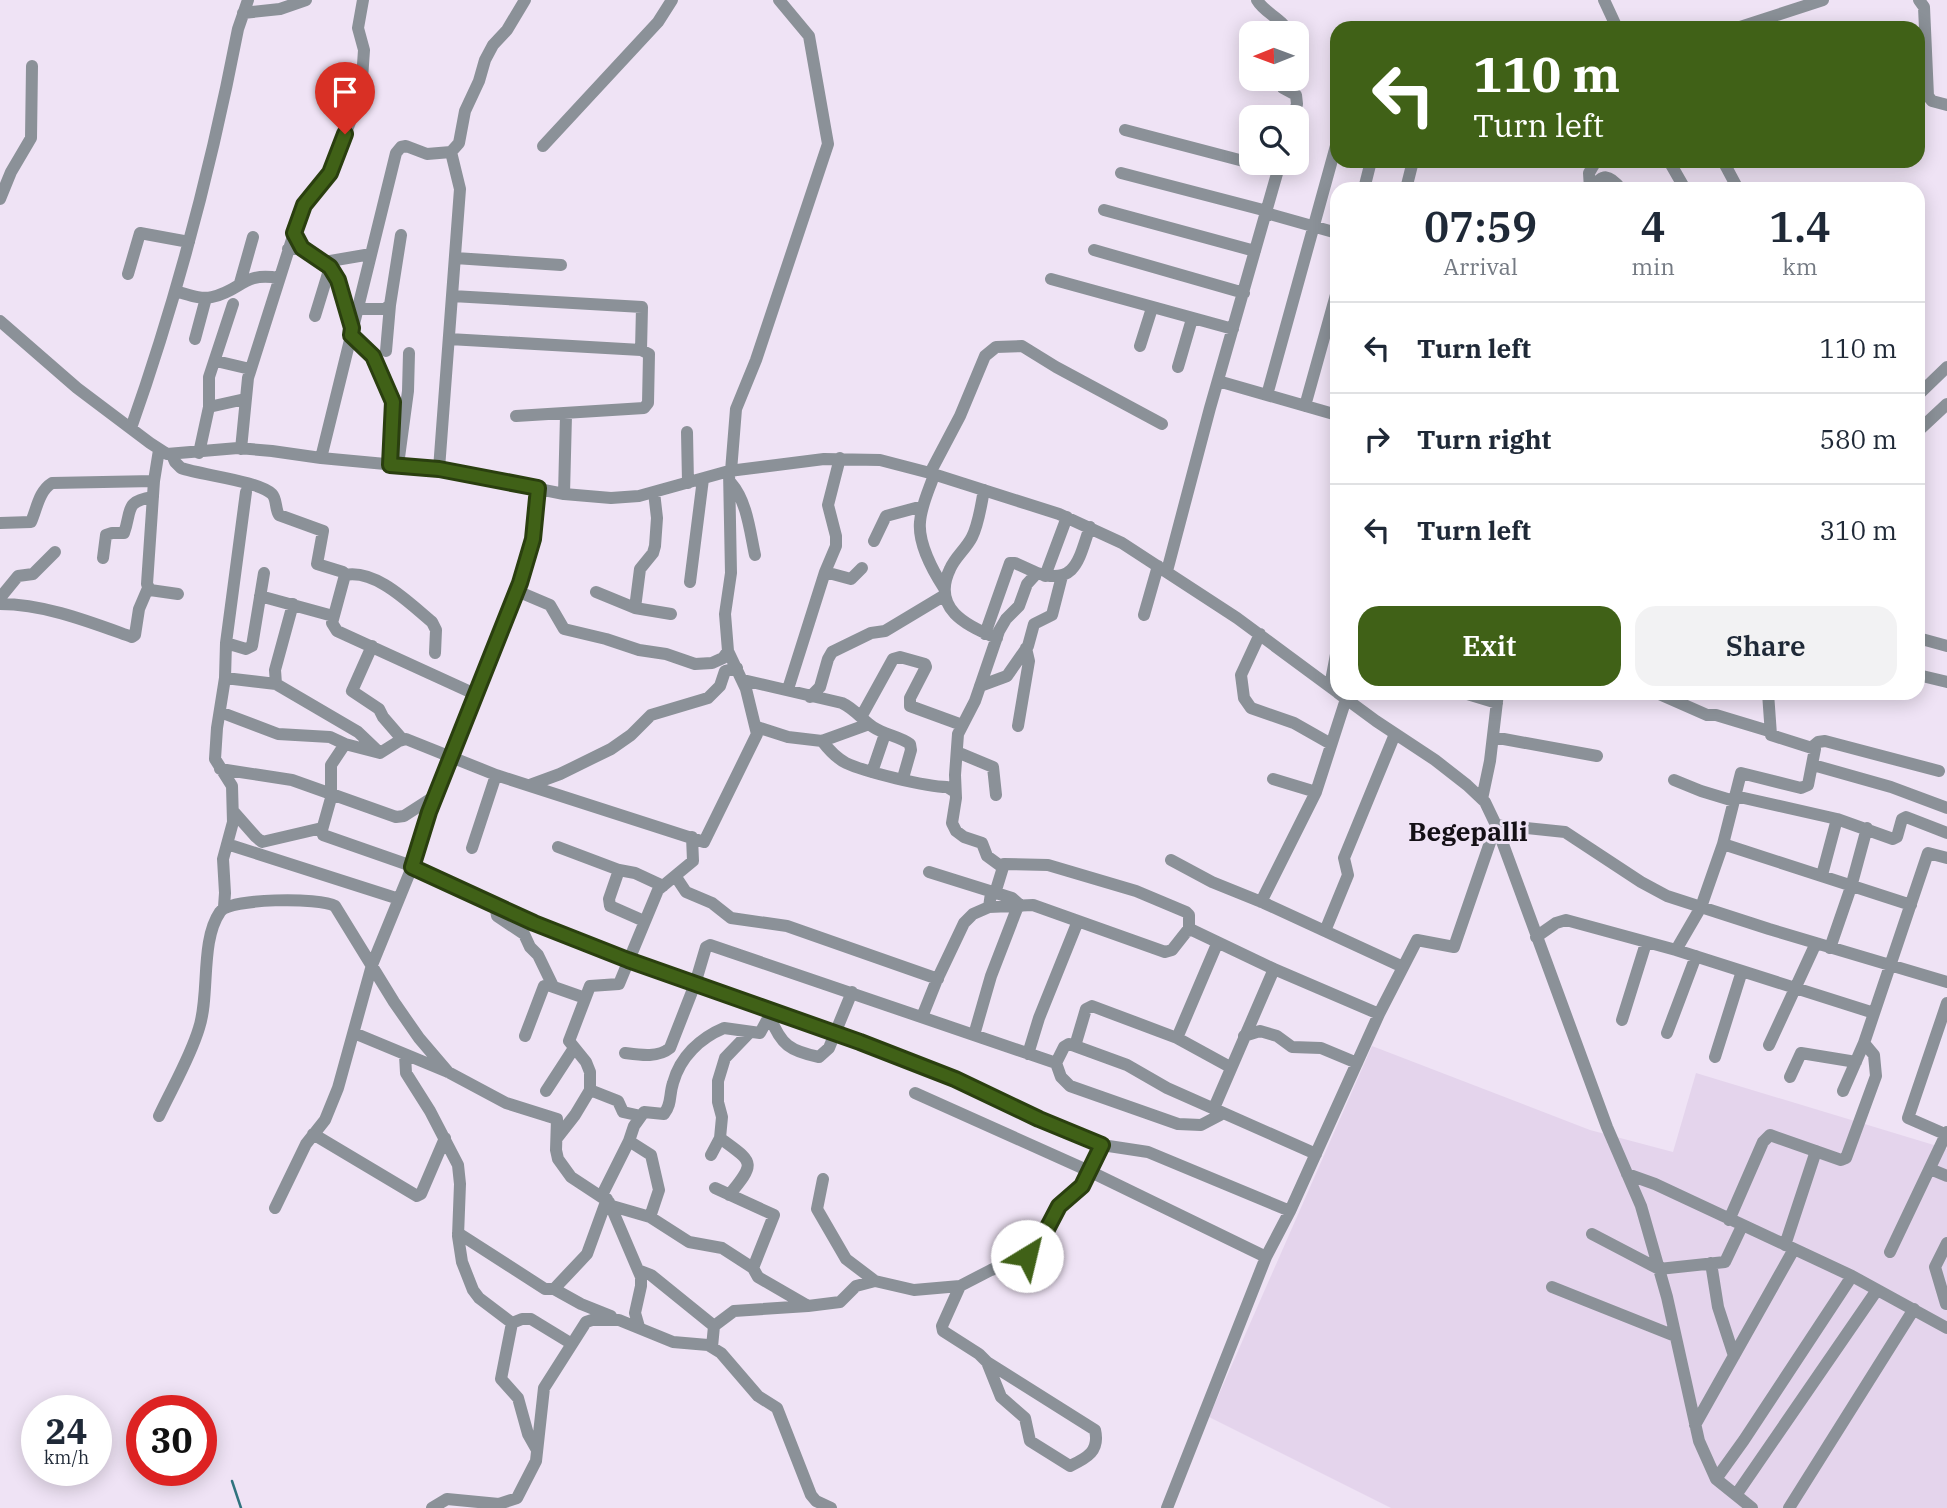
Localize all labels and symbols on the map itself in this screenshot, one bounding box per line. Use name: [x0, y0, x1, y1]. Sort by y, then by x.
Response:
north arrow: [1239, 21, 1309, 91]
pin: [315, 62, 375, 134]
district label: Begepalli: [1408, 814, 1528, 848]
position arrow: [990, 1219, 1064, 1293]
speed limit sign: 30: [126, 1395, 217, 1486]

